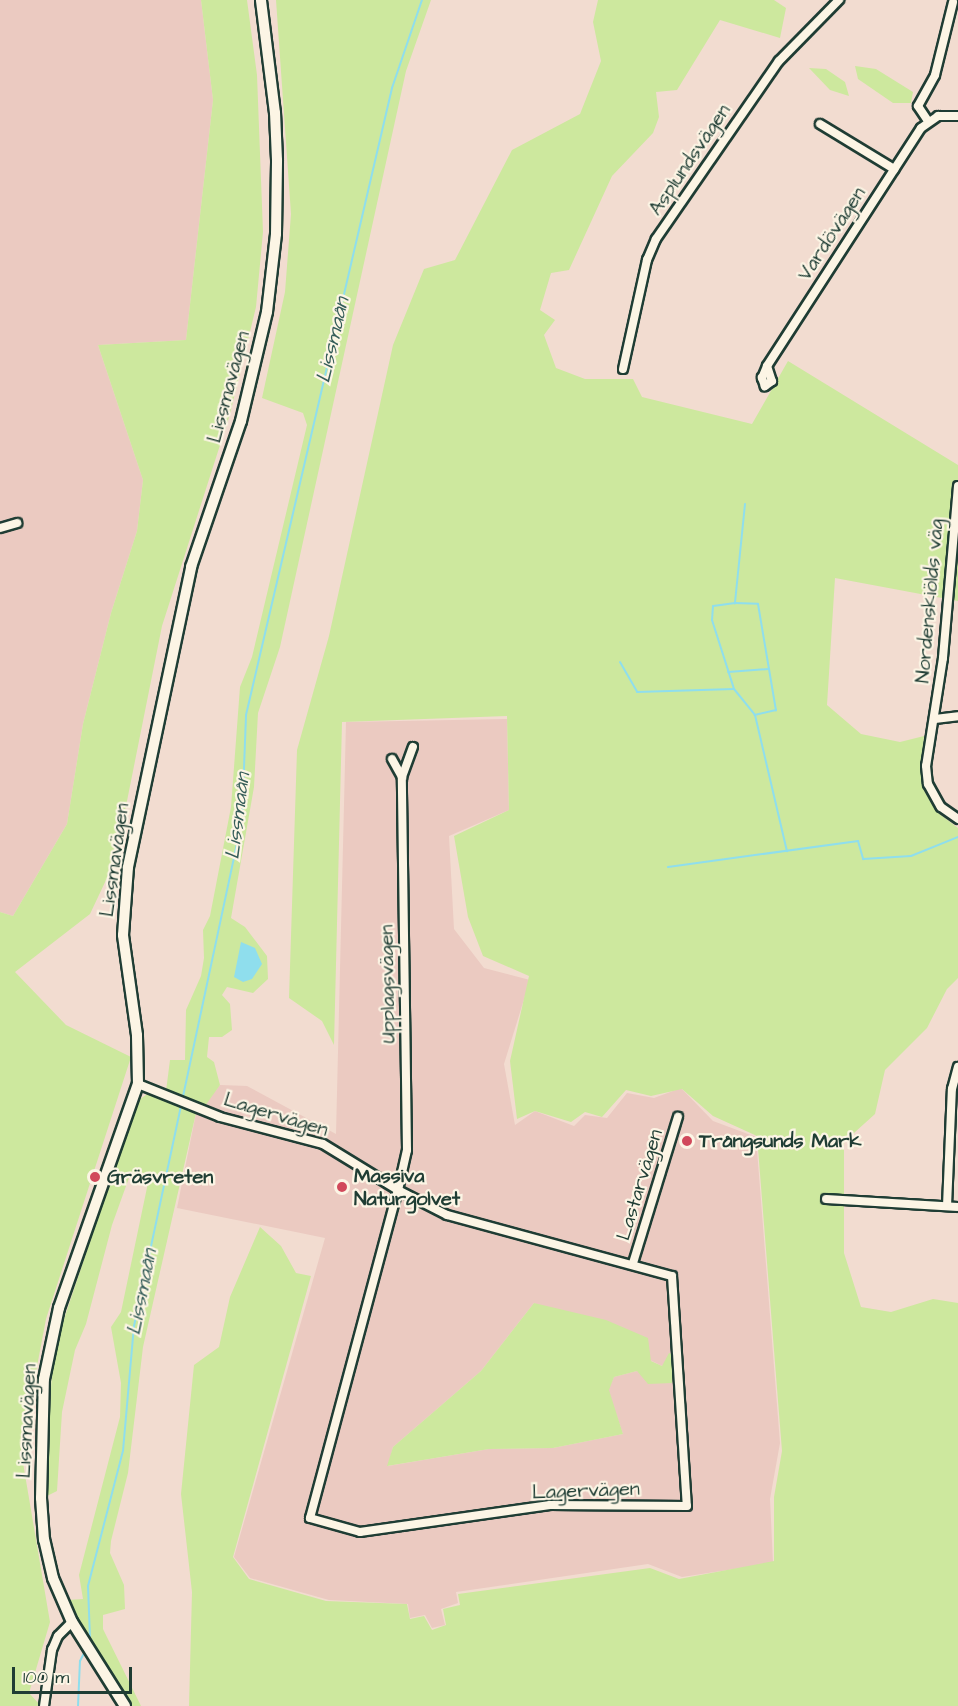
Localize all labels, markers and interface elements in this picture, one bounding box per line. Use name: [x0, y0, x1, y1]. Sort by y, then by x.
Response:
street label: Asplundsvägen: [644, 100, 736, 220]
street label: Vardövägen: [793, 183, 871, 285]
water label: Lissmaån: [311, 295, 355, 385]
street label: Lissmavägen: [203, 329, 255, 445]
street label: Nordenskiölds väg: [911, 518, 949, 684]
water label: Lissmaån: [220, 771, 256, 861]
street label: Lissmavägen: [95, 802, 135, 918]
street label: Upplagsvägen: [375, 924, 401, 1044]
street label: Lagervägen: [221, 1088, 331, 1142]
street label: Lastarvägen: [612, 1126, 668, 1244]
place label: Trångsunds Mark: [699, 1129, 862, 1153]
marker: Trångsunds Mark: [680, 1134, 694, 1148]
place label: Massiva Naturgolvet: [354, 1164, 460, 1211]
place label: Gräsvreten: [107, 1165, 213, 1189]
marker: Gräsvreten: [88, 1170, 102, 1184]
marker: Massiva Naturgolvet: [335, 1180, 349, 1194]
water label: Lissmaån: [121, 1247, 163, 1337]
street label: Lissmavägen: [12, 1363, 42, 1479]
street label: Lagervägen: [532, 1477, 640, 1505]
scale bar: [15, 1655, 135, 1693]
text: 100 m: [23, 1665, 69, 1690]

